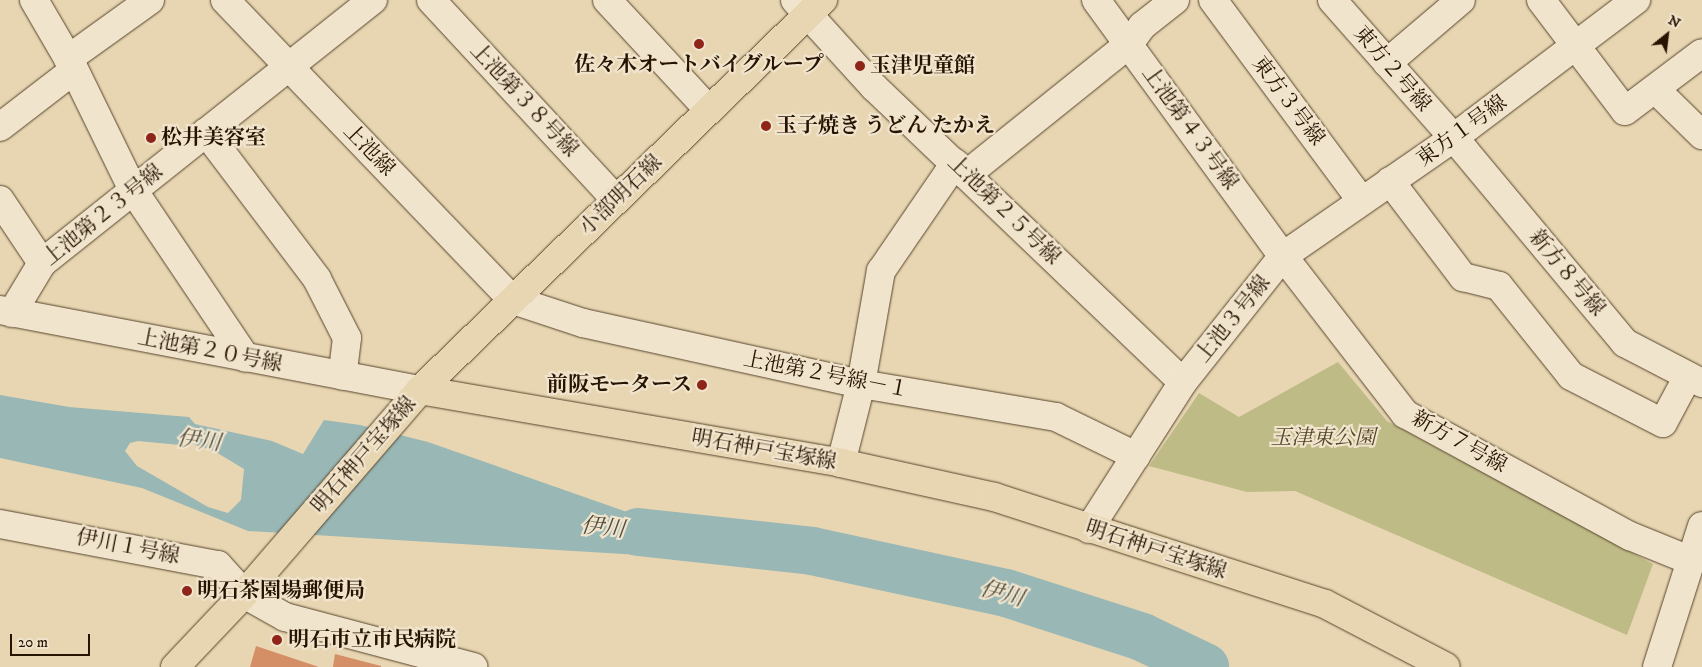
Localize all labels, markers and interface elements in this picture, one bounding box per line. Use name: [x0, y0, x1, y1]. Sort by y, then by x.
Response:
north arrow: [1642, 10, 1692, 60]
text: N: [1665, 11, 1684, 33]
street label: 東方２号線: [1348, 21, 1436, 117]
street label: 上池第３８号線: [465, 38, 583, 162]
marker: 佐々木オートバイグループ: [693, 38, 705, 50]
street label: 東方３号線: [1246, 51, 1330, 151]
place label: 佐々木オートバイグループ: [573, 52, 825, 78]
place label: 玉津児童館: [870, 53, 975, 79]
marker: 玉津児童館: [854, 60, 866, 72]
street label: 上池第４３号線: [1137, 61, 1243, 195]
street label: 東方１号線: [1412, 90, 1512, 172]
place label: 玉子焼き うどん たかえ: [776, 113, 995, 139]
street label: 上池線: [338, 119, 400, 181]
marker: 玉子焼き うどん たかえ: [760, 120, 772, 132]
place label: 松井美容室: [161, 125, 266, 151]
marker: 松井美容室: [145, 132, 157, 144]
street label: 小部明石線: [574, 149, 668, 241]
street label: 上池第２５号線: [942, 150, 1066, 270]
street label: 上池第２３号線: [38, 159, 168, 271]
street label: 新方８号線: [1524, 225, 1610, 321]
street label: 上池３号線: [1190, 270, 1276, 368]
street label: 上池第２０号線: [135, 325, 285, 377]
street label: 上池第２号線－１: [741, 347, 911, 403]
place label: 前阪モータース: [546, 372, 692, 398]
marker: 前阪モータース: [696, 379, 708, 391]
street label: 明石神戸宝塚線: [306, 391, 422, 519]
street label: 新方７号線: [1407, 406, 1511, 478]
water label: 伊川: [176, 425, 222, 457]
street label: 明石神戸宝塚線: [689, 425, 839, 475]
park label: 玉津東公園: [1271, 425, 1375, 451]
water label: 伊川: [580, 513, 626, 543]
street label: 明石神戸宝塚線: [1082, 515, 1230, 585]
street label: 伊川１号線: [74, 525, 182, 569]
water label: 伊川: [977, 576, 1027, 612]
place label: 明石茶園場郵便局: [197, 578, 365, 604]
marker: 明石茶園場郵便局: [181, 585, 193, 597]
scale bar: [12, 624, 92, 656]
place label: 明石市立市民病院: [288, 627, 456, 653]
text: 20 m: [18, 633, 48, 652]
marker: 明石市立市民病院: [270, 633, 284, 647]

